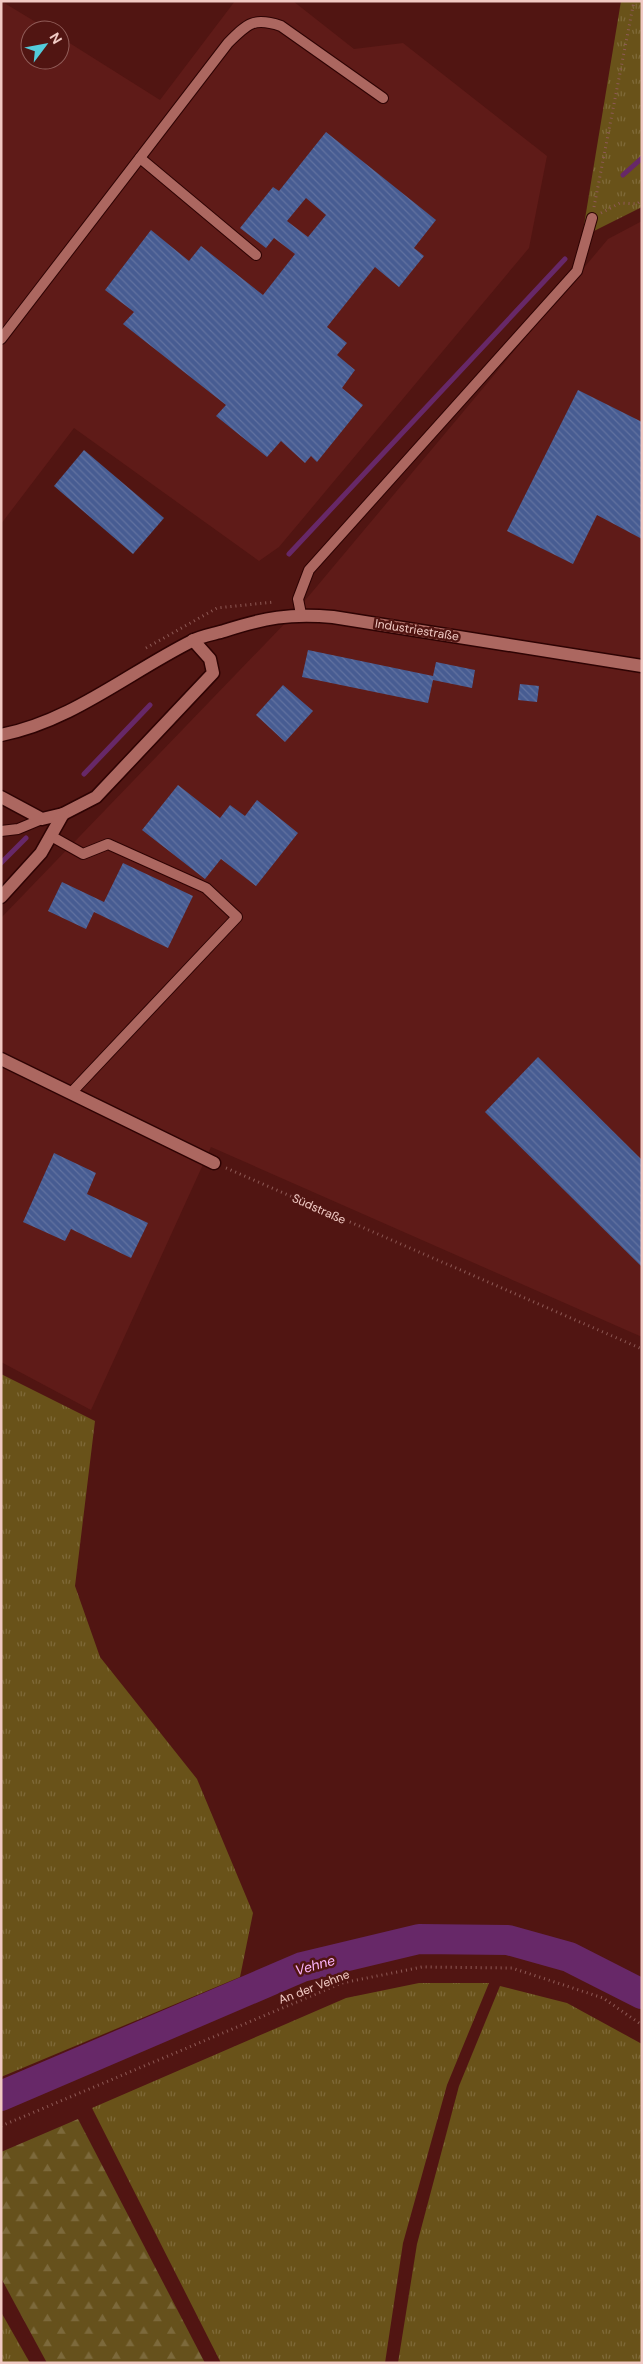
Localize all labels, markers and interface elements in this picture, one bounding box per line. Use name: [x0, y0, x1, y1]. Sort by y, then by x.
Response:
north arrow: [20, 20, 70, 70]
text: N: [46, 29, 66, 47]
street label: Industriestraße: [374, 615, 460, 645]
street label: Südstraße: [290, 1190, 349, 1228]
water label: Vehne: [293, 1951, 337, 1979]
street label: An der Vehne: [276, 1966, 352, 2008]

